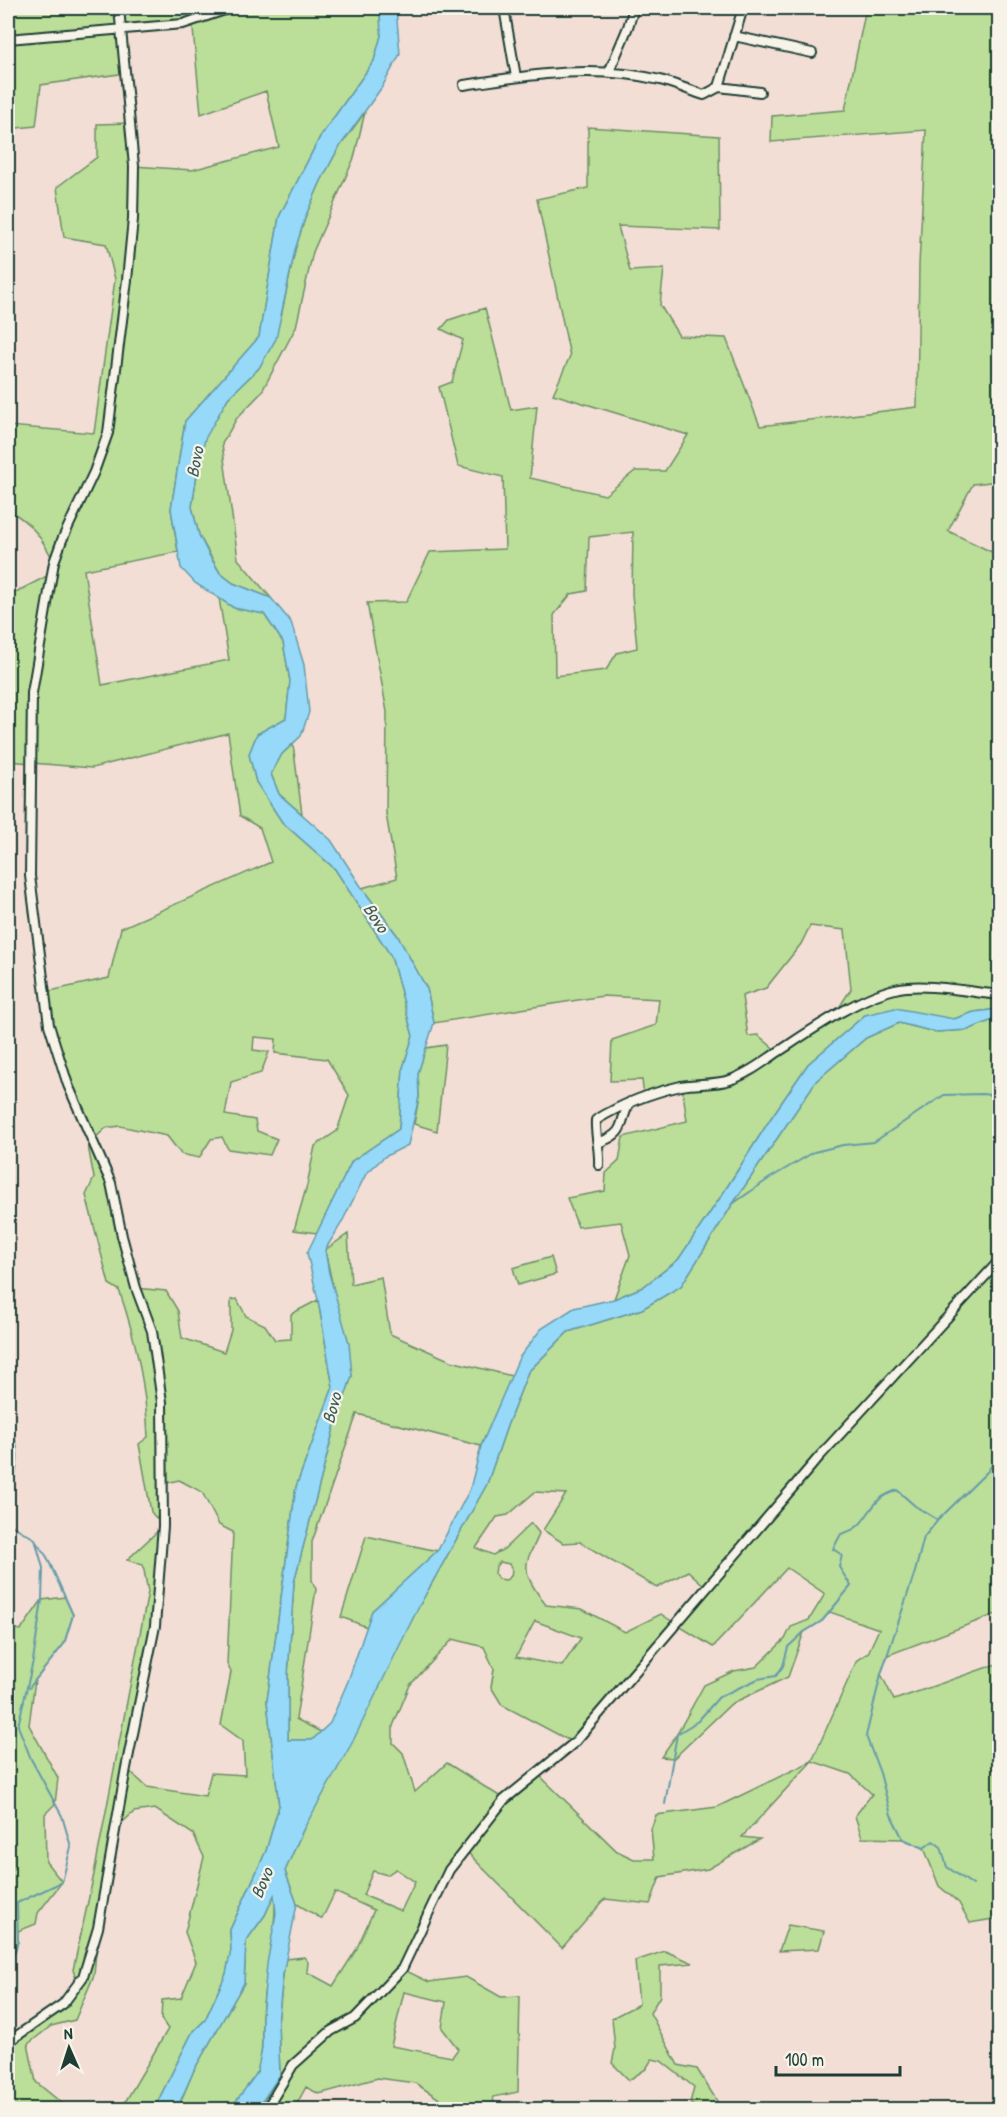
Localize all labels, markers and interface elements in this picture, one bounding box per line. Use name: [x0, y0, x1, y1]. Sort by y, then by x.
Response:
water label: Bovo: [179, 443, 210, 479]
water label: Bovo: [357, 898, 396, 939]
water label: Bovo: [315, 1388, 348, 1426]
water label: Bovo: [244, 1862, 280, 1902]
north arrow: [39, 2018, 99, 2078]
text: N: [63, 2022, 74, 2044]
scale bar: [776, 2039, 900, 2077]
text: 100 m: [785, 2047, 824, 2072]

